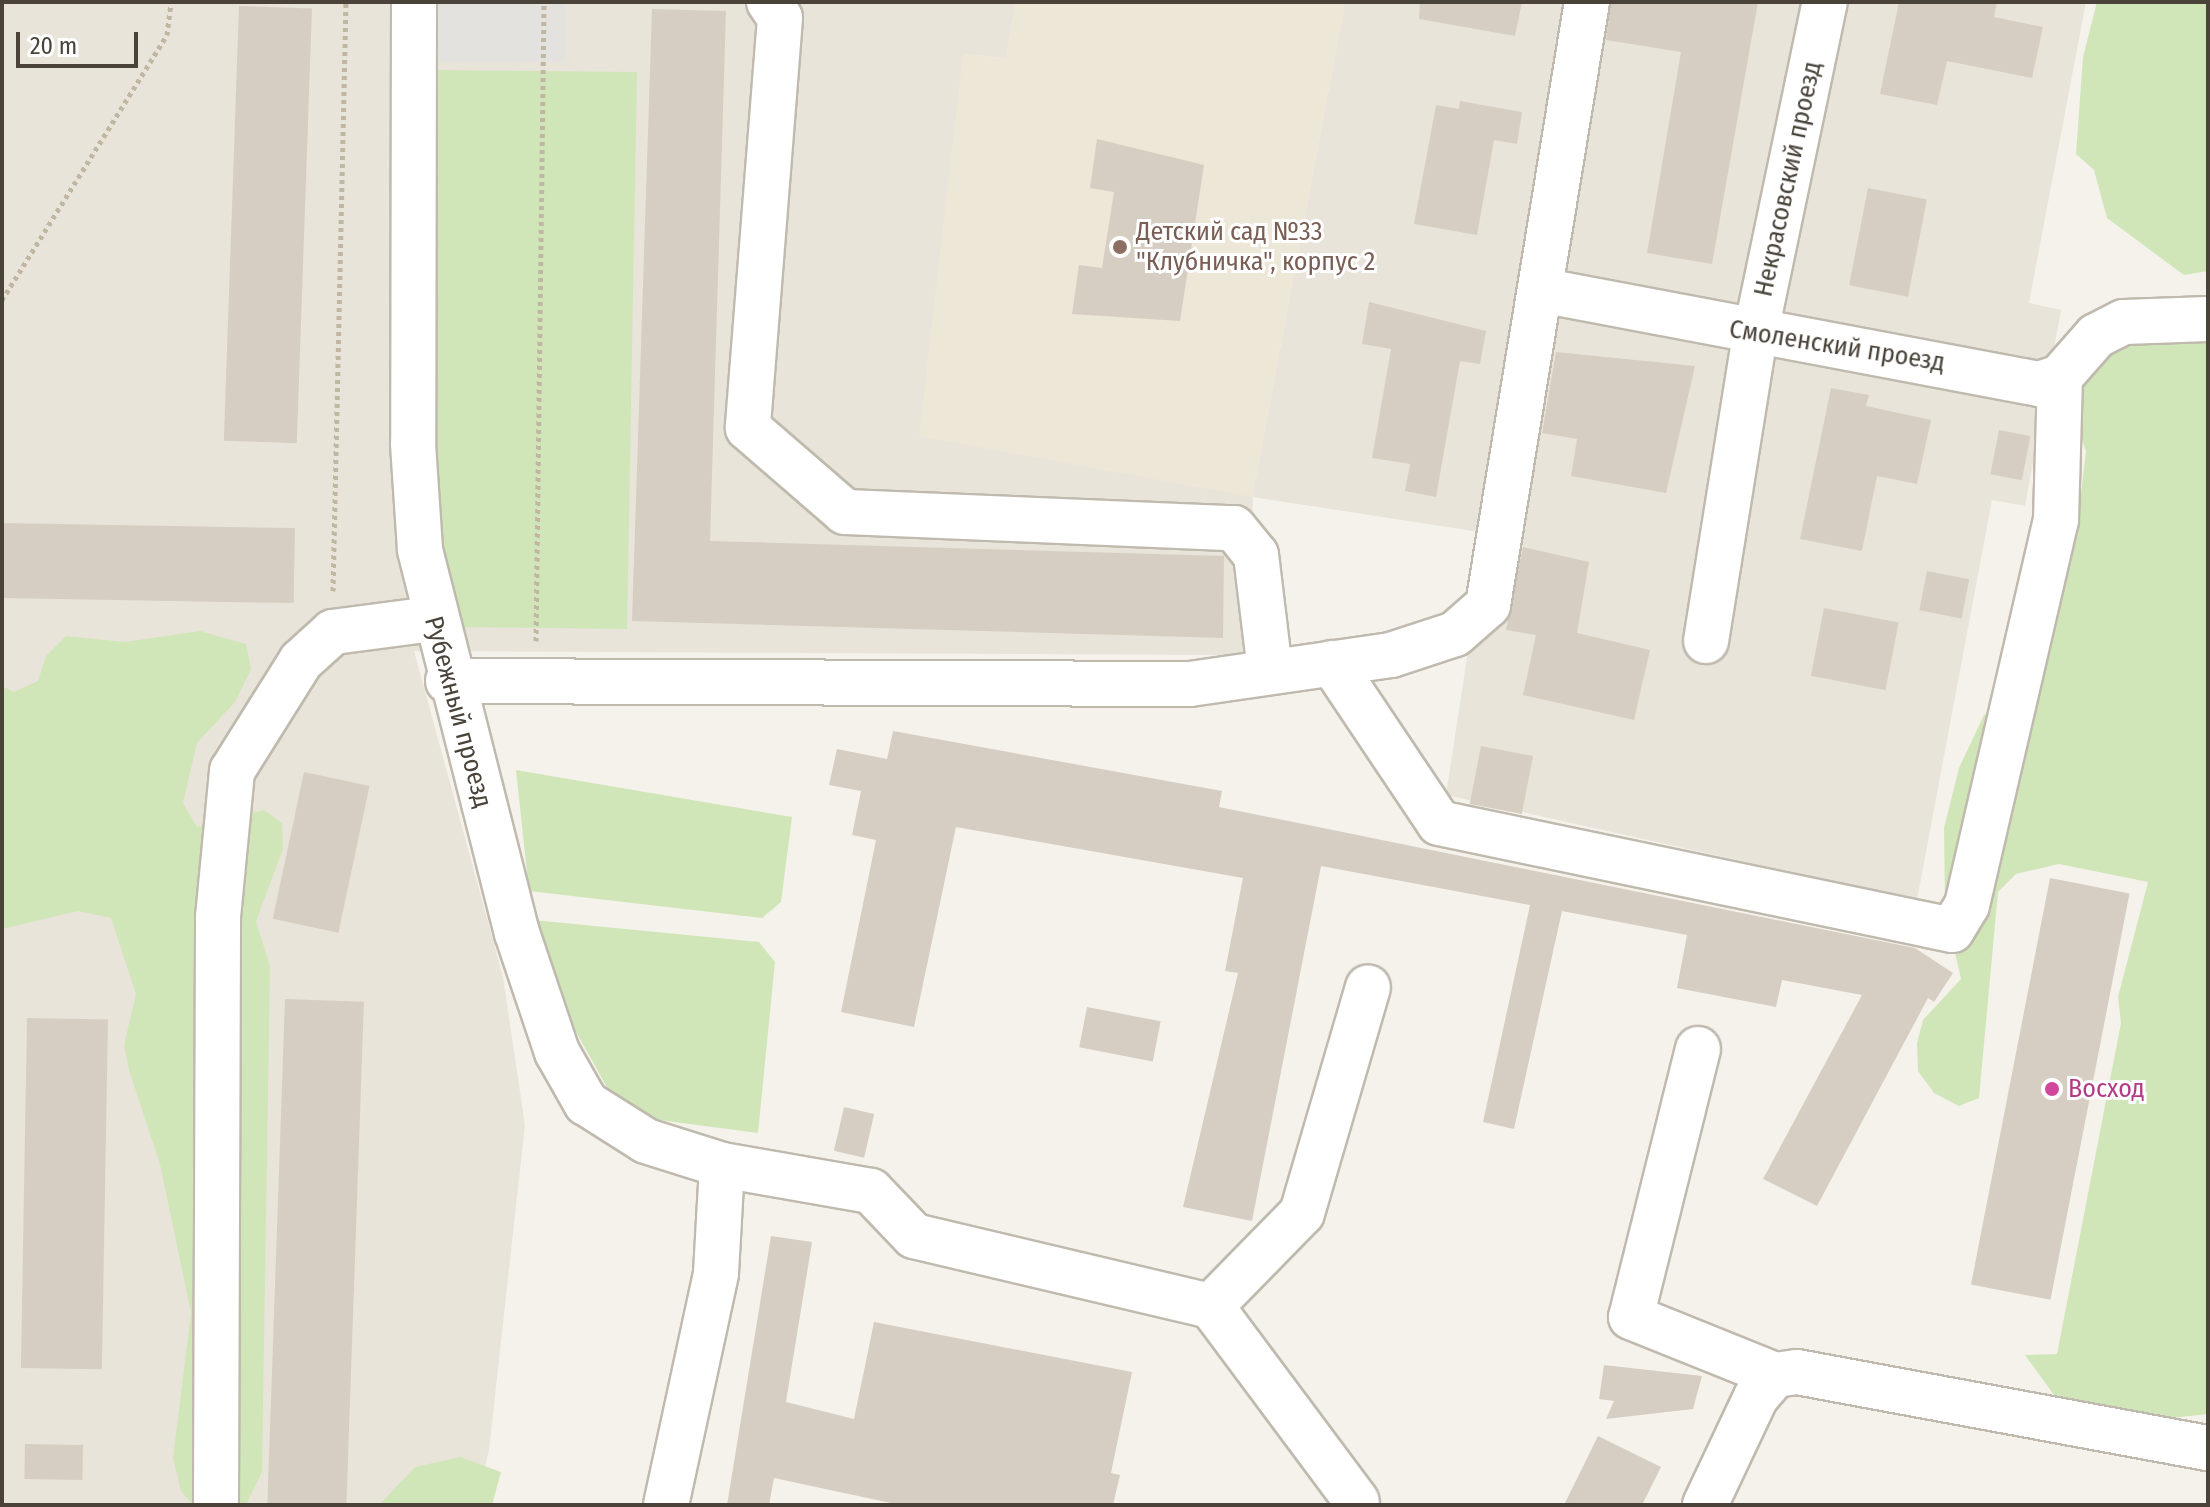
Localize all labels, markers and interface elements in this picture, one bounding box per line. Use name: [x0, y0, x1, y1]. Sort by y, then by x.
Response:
scale bar: [20, 16, 142, 66]
text: 20 m: [30, 32, 77, 60]
street label: Некрасовский проезд: [1748, 59, 1828, 299]
place label: Детский сад №33 "Клубничка", корпус 2: [1136, 216, 1375, 278]
marker: Детский сад №33 "Клубничка", корпус 2: [1111, 238, 1129, 256]
street label: Смоленский проезд: [1727, 314, 1947, 378]
street label: Рубежный проезд: [417, 613, 499, 811]
place label: Восход: [2068, 1073, 2145, 1105]
marker: Восход: [2043, 1080, 2061, 1098]

